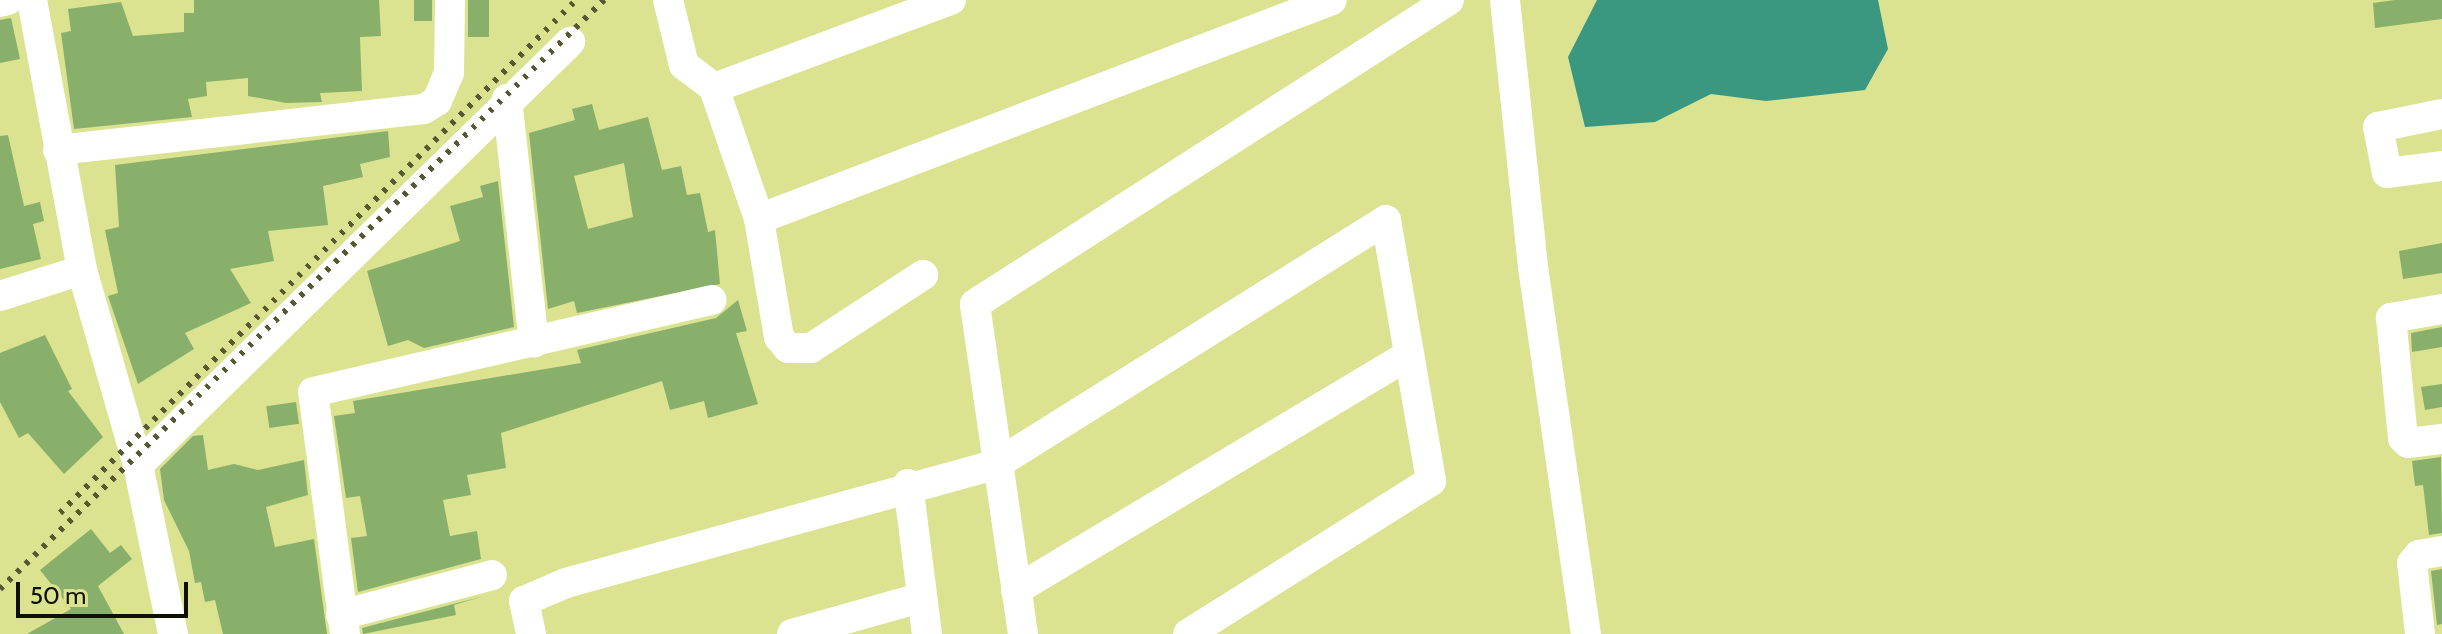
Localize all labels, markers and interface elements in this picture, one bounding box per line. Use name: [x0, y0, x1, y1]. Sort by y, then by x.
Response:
scale bar: [20, 566, 192, 616]
text: 50 m: [30, 581, 86, 610]

